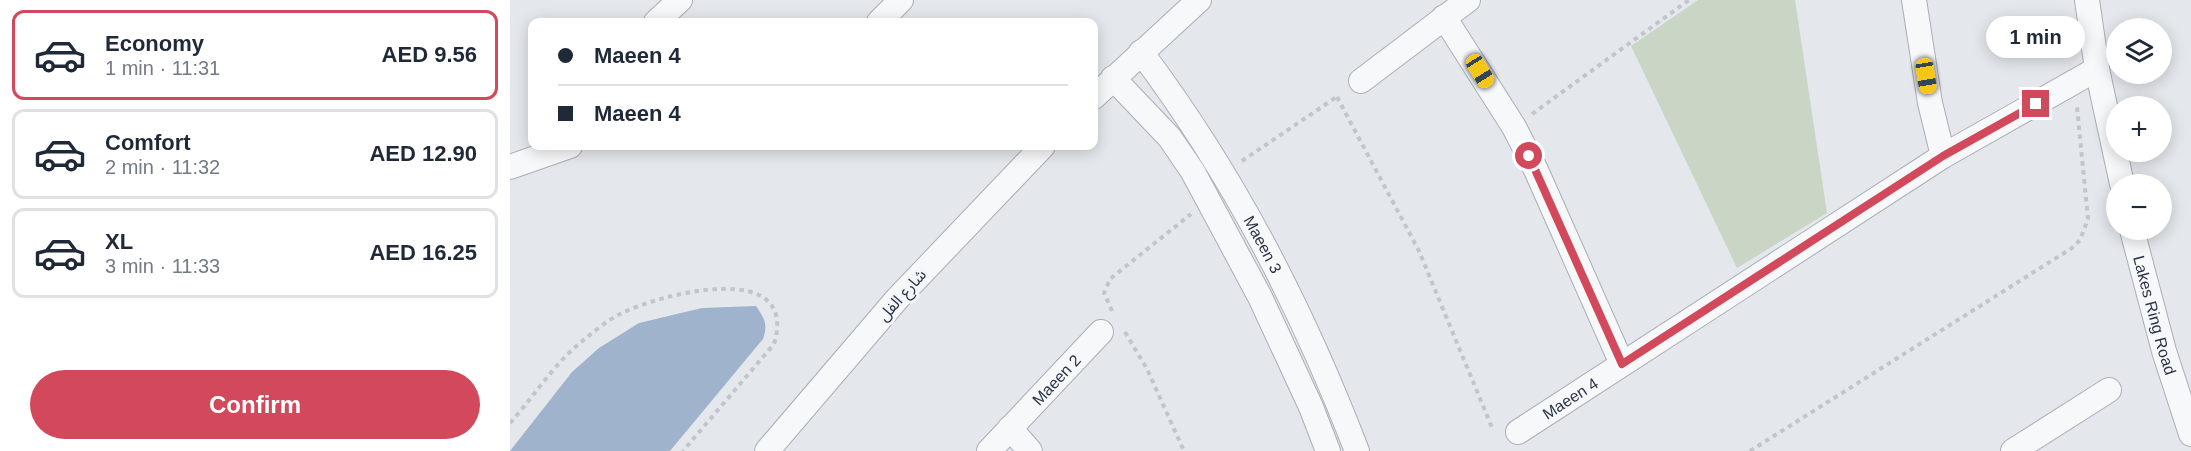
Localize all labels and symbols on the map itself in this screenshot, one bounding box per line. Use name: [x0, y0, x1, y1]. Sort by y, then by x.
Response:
callout: 1 min: [1986, 17, 2086, 59]
car: [1463, 51, 1497, 91]
car: [1914, 57, 1938, 95]
route end: [2022, 90, 2049, 117]
route start: [1515, 142, 1542, 169]
street label: Maeen 3: [1241, 213, 1285, 276]
street label: Lakes Ring Road: [2131, 254, 2180, 377]
street label: شارع الفل: [875, 266, 932, 327]
street label: Maeen 2: [1029, 351, 1084, 408]
street label: Maeen 4: [1539, 374, 1601, 422]

